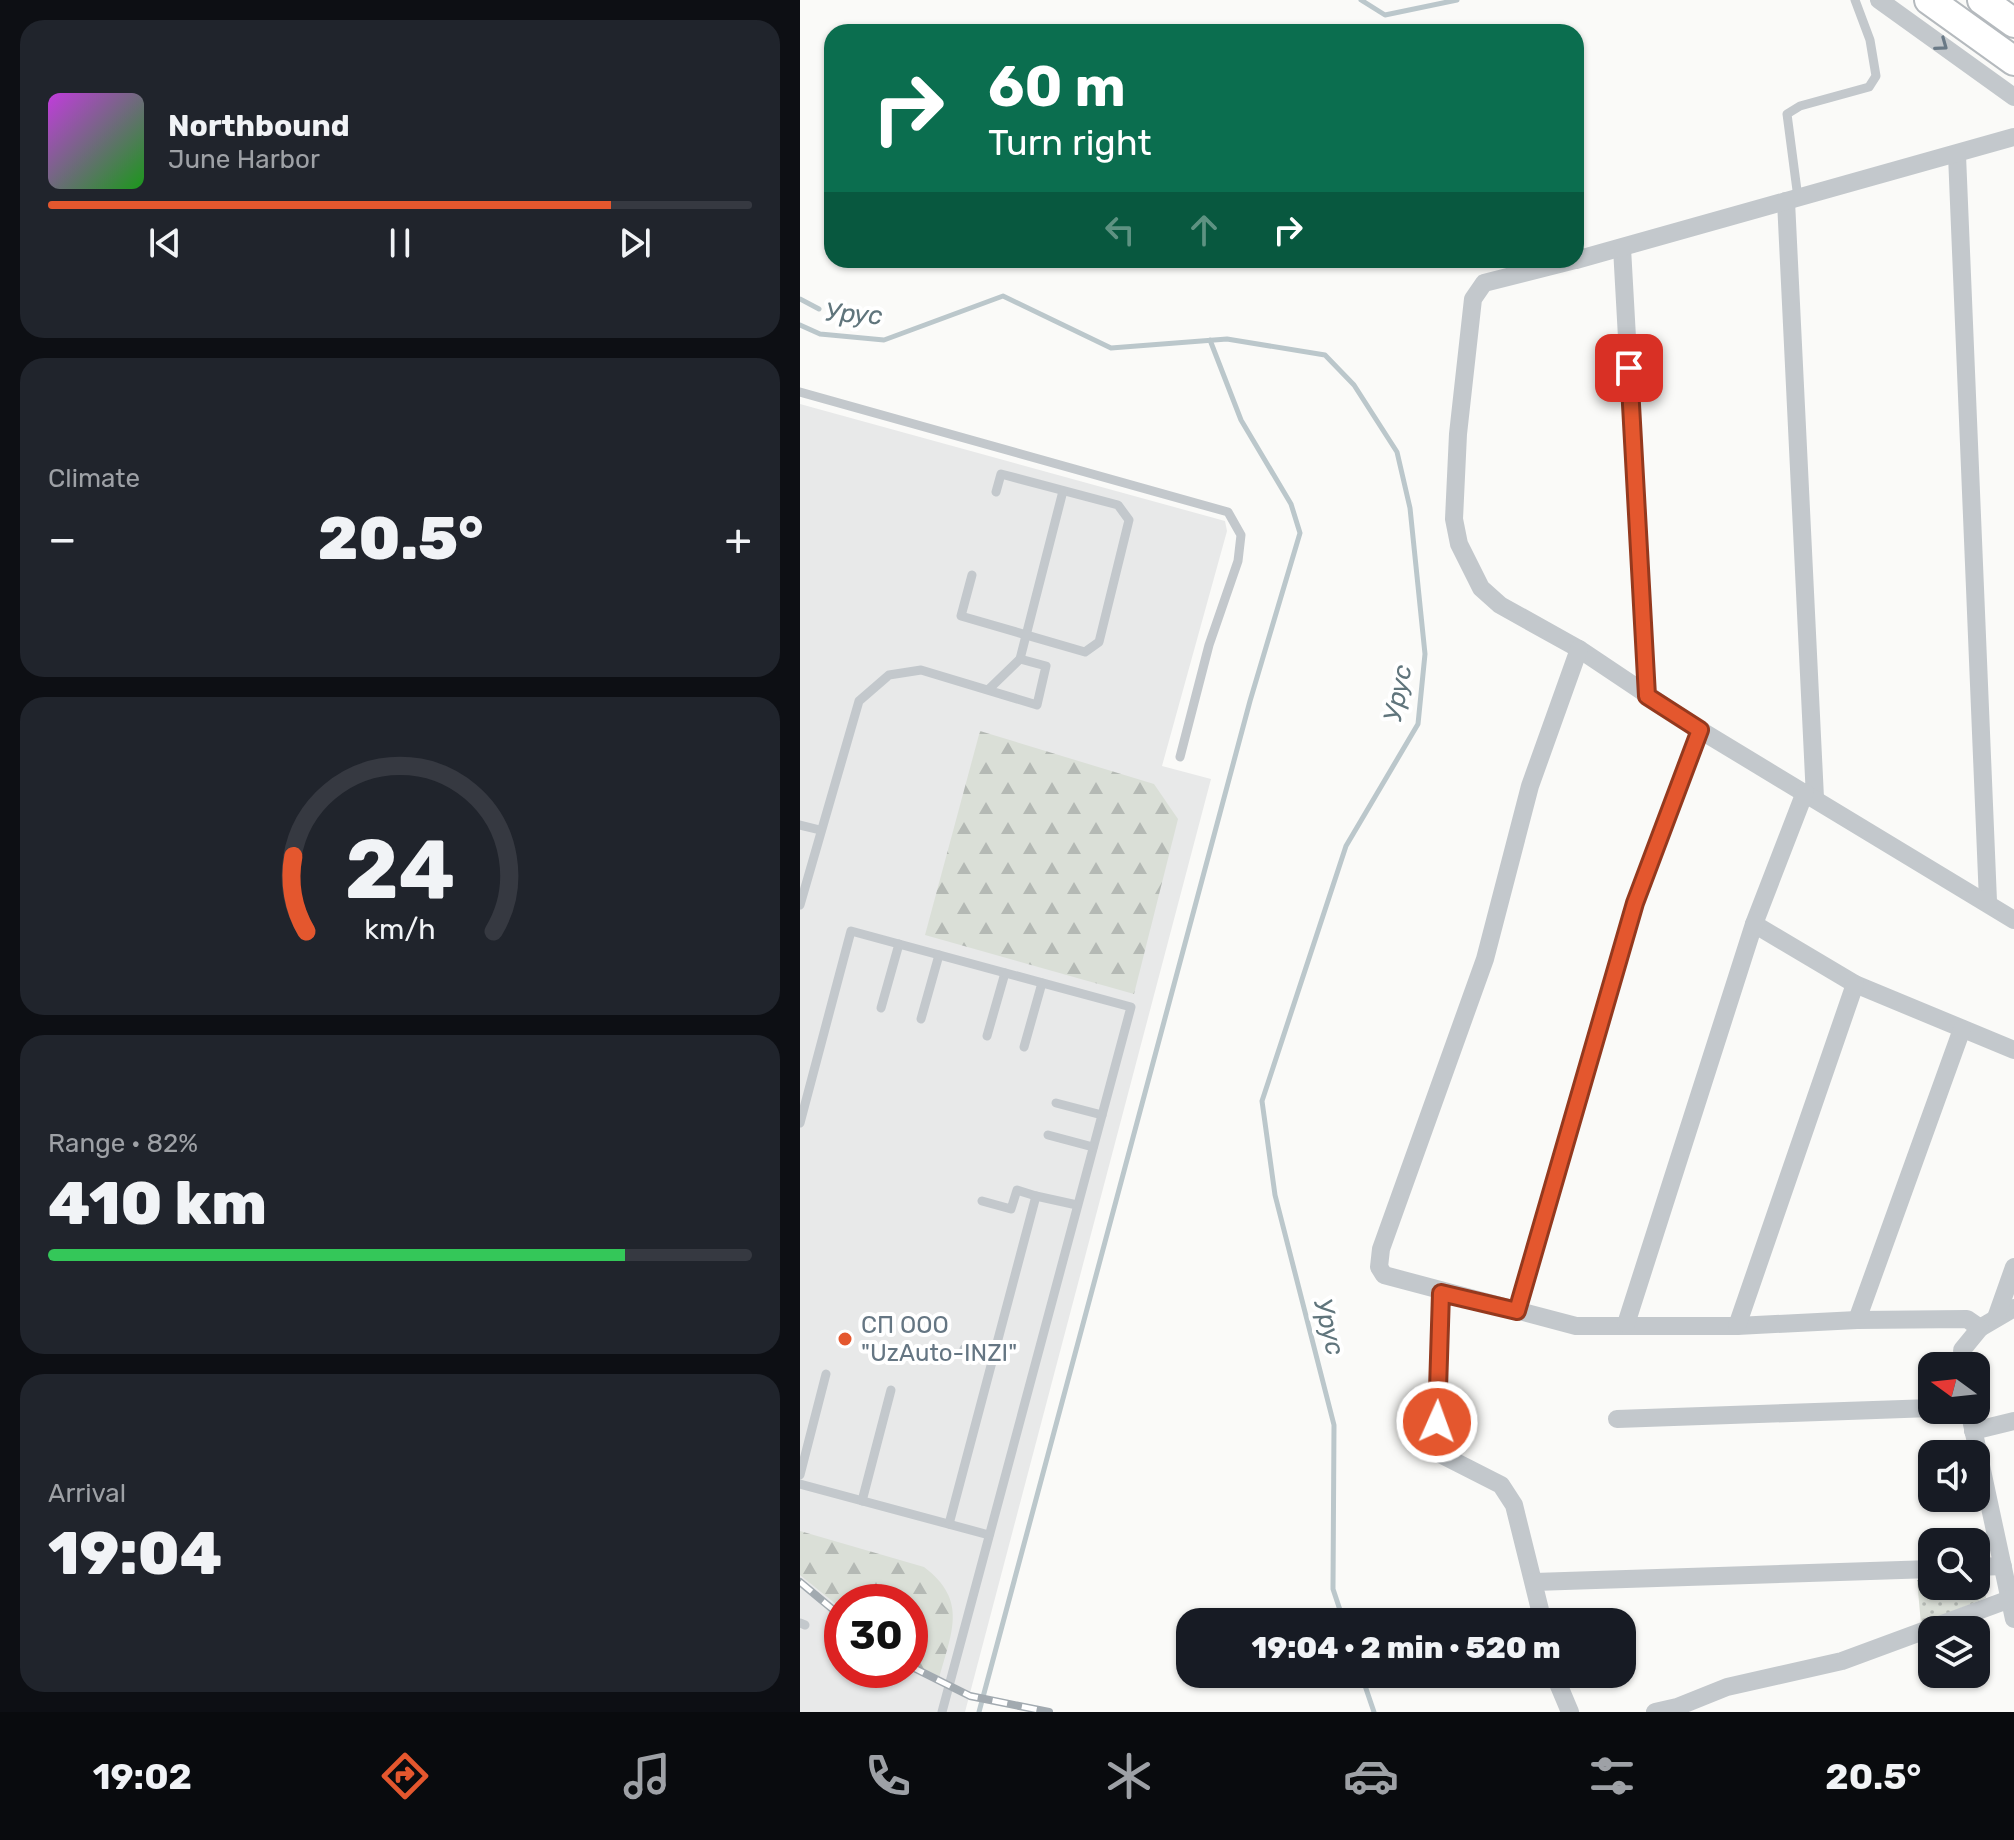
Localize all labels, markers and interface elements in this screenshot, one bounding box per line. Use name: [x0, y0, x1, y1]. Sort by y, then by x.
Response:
one-way arrow: [1933, 36, 1948, 50]
text: 60 m: [988, 54, 1126, 120]
icon: right: [856, 56, 960, 160]
text: Northbound: [168, 108, 350, 144]
text: Turn right: [988, 121, 1152, 164]
text: June Harbor: [168, 144, 320, 175]
icon: left: [1098, 208, 1142, 252]
icon: ahead: [1182, 208, 1226, 252]
icon: right: [1266, 208, 1310, 252]
icon: previous: [143, 221, 187, 265]
icon: pause: [378, 221, 422, 265]
icon: next: [613, 221, 657, 265]
water label: Урус: [824, 297, 884, 331]
pin: [1595, 334, 1663, 402]
icon: arrive: [1607, 346, 1651, 390]
text: Climate: [48, 463, 140, 494]
text: 20.5°: [318, 503, 483, 574]
text: −: [48, 513, 77, 565]
text: +: [725, 513, 752, 565]
water label: Урус: [1377, 662, 1419, 724]
text: 24: [345, 820, 455, 919]
text: km/h: [364, 912, 436, 946]
text: Range · 82%: [48, 1128, 198, 1159]
text: 410 km: [48, 1168, 267, 1239]
water label: Урус: [1307, 1295, 1351, 1359]
place label: СП ООО "UzAuto-INZI": [861, 1311, 1017, 1367]
marker: СП ООО "UzAuto-INZI": [836, 1330, 854, 1348]
north arrow: [1918, 1352, 1990, 1424]
map controls: [1918, 1352, 1990, 1688]
position arrow: [1395, 1380, 1479, 1464]
button: sound: [1918, 1440, 1990, 1512]
text: Arrival: [48, 1478, 126, 1509]
text: 19:04: [48, 1518, 222, 1589]
button: search: [1918, 1528, 1990, 1600]
speed limit sign: 30: [824, 1584, 928, 1688]
button: layers: [1918, 1616, 1990, 1688]
text: 19:04 · 2 min · 520 m: [1251, 1630, 1561, 1666]
icon: directions: [377, 1748, 433, 1804]
icon: music: [619, 1748, 675, 1804]
icon: phone: [860, 1748, 916, 1804]
icon: climate: [1101, 1748, 1157, 1804]
icon: car: [1343, 1748, 1399, 1804]
icon: filters: [1584, 1748, 1640, 1804]
text: 19:02: [93, 1755, 192, 1798]
text: 20.5°: [1825, 1755, 1921, 1798]

